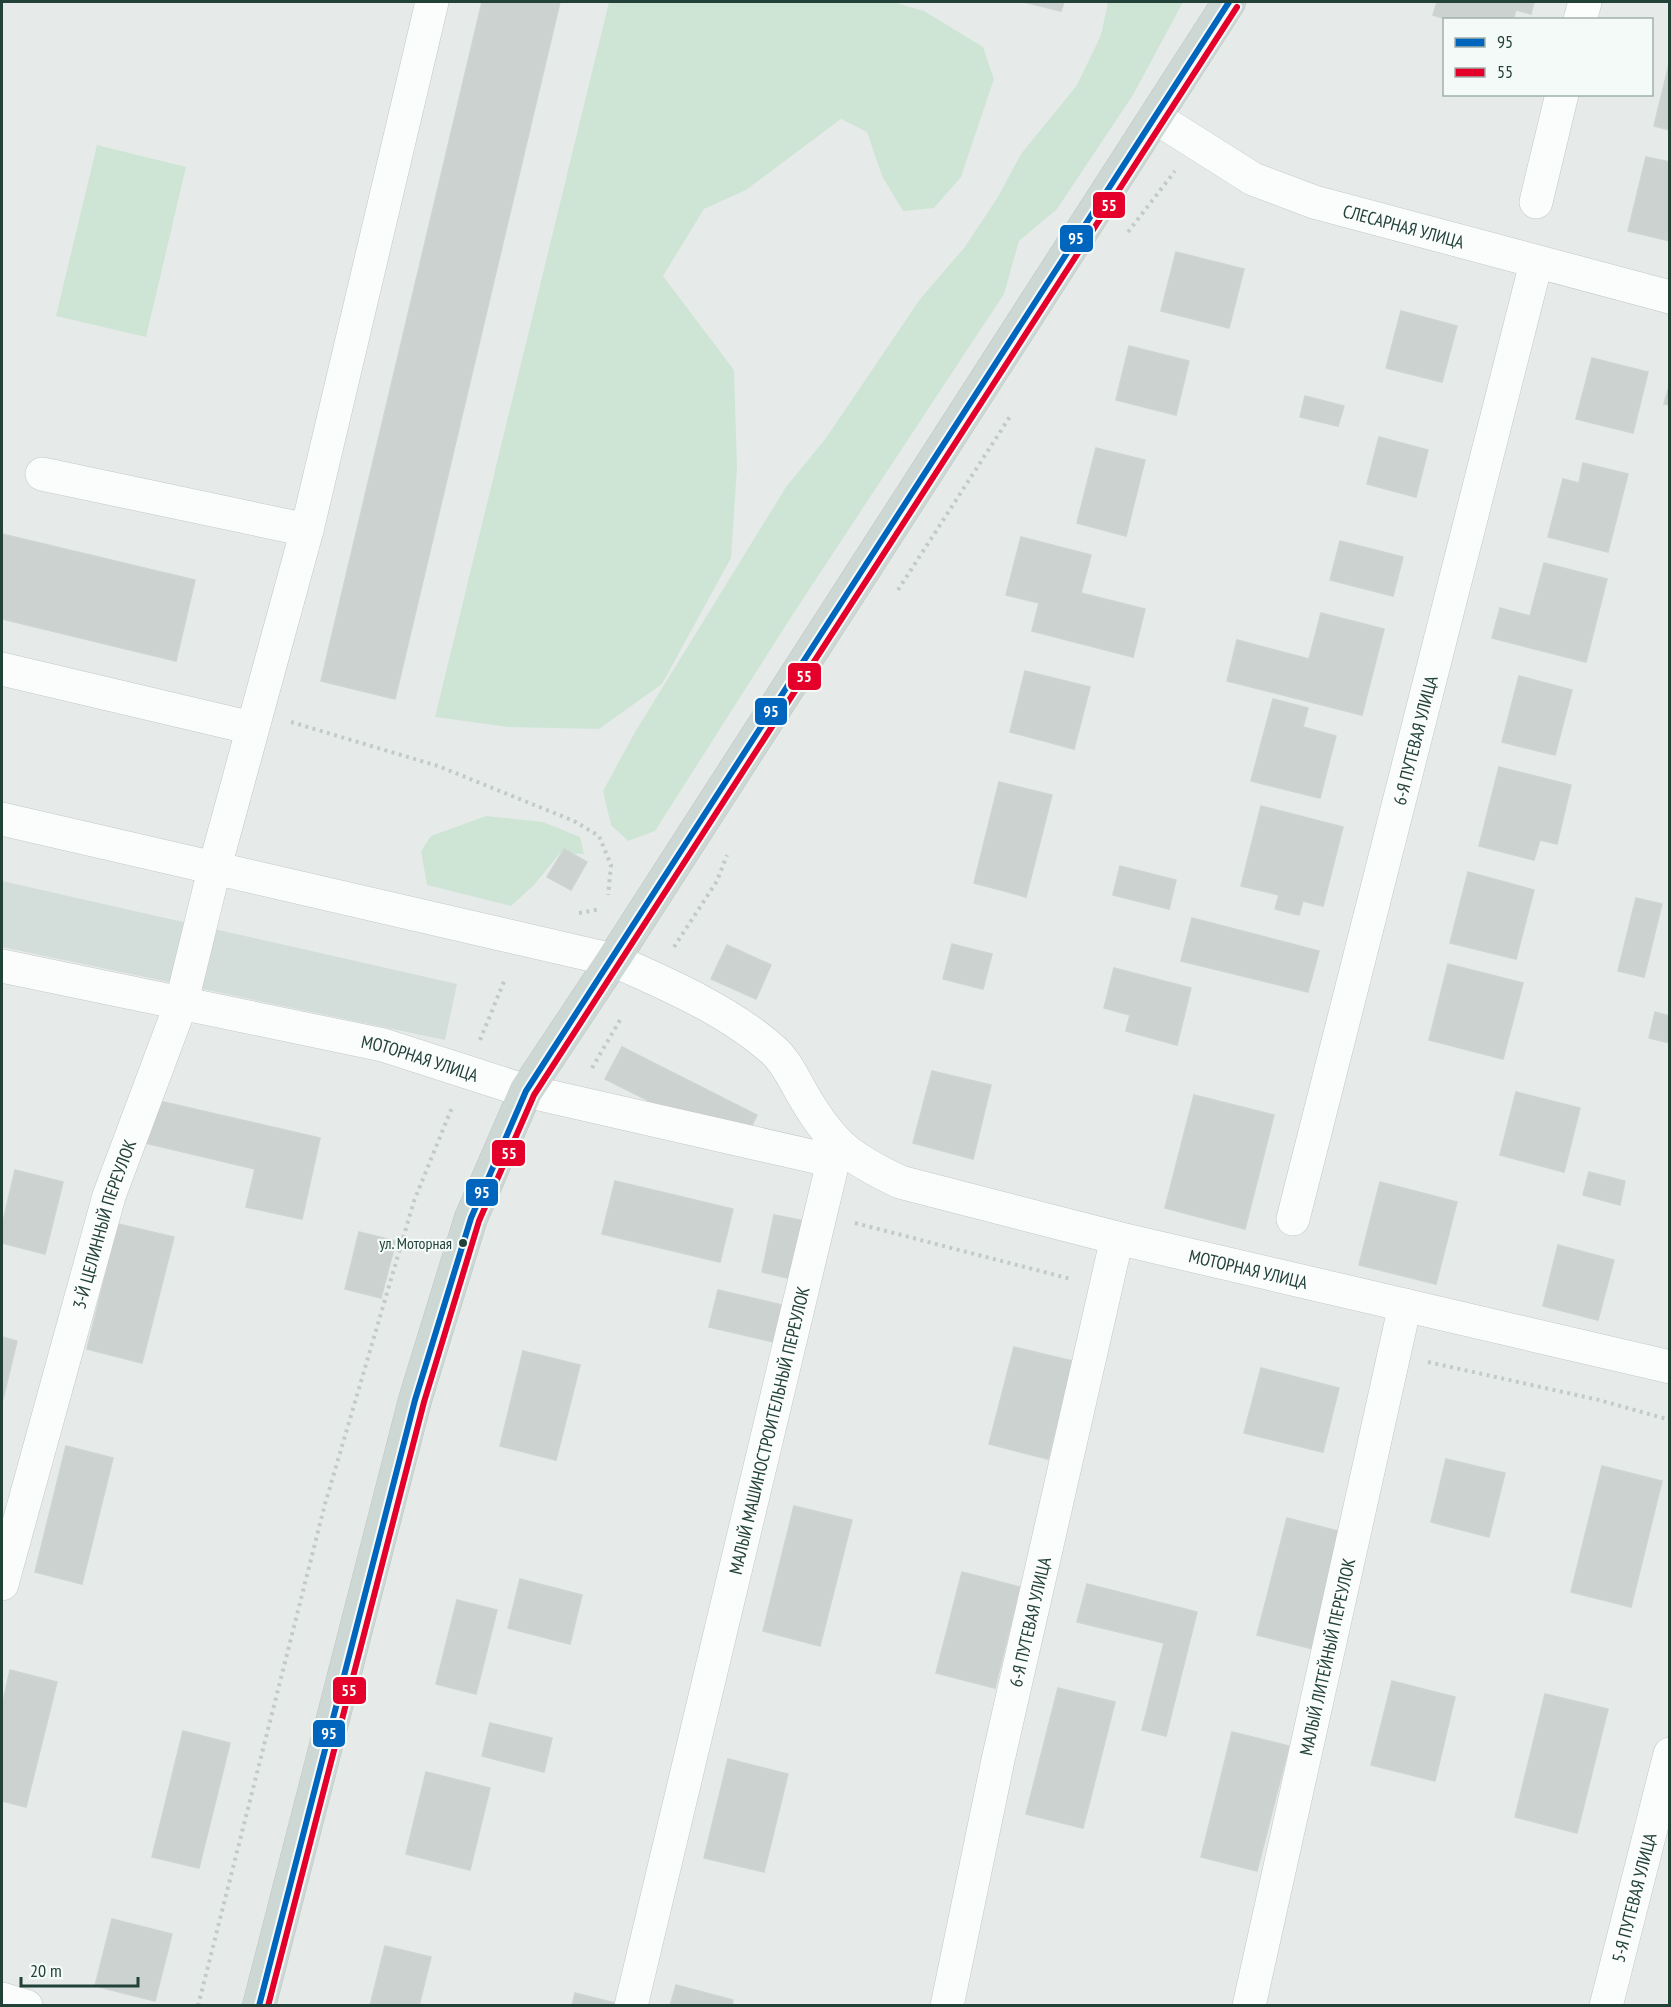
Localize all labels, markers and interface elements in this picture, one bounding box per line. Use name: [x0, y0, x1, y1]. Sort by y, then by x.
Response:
legend: [1443, 18, 1653, 96]
text: 95: [1497, 30, 1513, 53]
text: 55: [1497, 60, 1513, 83]
line badge: 55: [1092, 191, 1126, 219]
text: 55: [1101, 195, 1117, 215]
street label: СЛЕСАРНАЯ УЛИЦА: [1341, 199, 1467, 253]
line badge: 95: [1059, 224, 1094, 253]
text: 95: [1068, 228, 1084, 248]
line badge: 55: [787, 662, 822, 691]
text: 55: [796, 666, 812, 686]
street label: 6-Я ПУТЕВАЯ УЛИЦА: [1387, 673, 1442, 807]
line badge: 95: [754, 697, 788, 726]
text: 95: [763, 701, 779, 721]
street label: МОТОРНАЯ УЛИЦА: [359, 1029, 482, 1087]
street label: 3-Й ЦЕЛИННЫЙ ПЕРЕУЛОК: [67, 1136, 141, 1312]
line badge: 55: [491, 1139, 526, 1167]
text: 55: [501, 1143, 517, 1163]
line badge: 95: [465, 1178, 499, 1207]
text: 95: [474, 1182, 490, 1202]
place label: ул. Моторная: [379, 1233, 452, 1253]
marker: ул. Моторная: [457, 1237, 469, 1249]
street label: МОТОРНАЯ УЛИЦА: [1187, 1244, 1311, 1294]
street label: МАЛЫЙ МАШИНОСТРОИТЕЛЬНЫЙ ПЕРЕУЛОК: [723, 1284, 814, 1577]
street label: 6-Я ПУТЕВАЯ УЛИЦА: [1004, 1554, 1056, 1689]
street label: МАЛЫЙ ЛИТЕЙНЫЙ ПЕРЕУЛОК: [1294, 1556, 1360, 1757]
line badge: 55: [332, 1676, 367, 1705]
text: 55: [341, 1680, 357, 1700]
line badge: 95: [312, 1719, 346, 1748]
text: 95: [321, 1723, 337, 1743]
street label: 5-Я ПУТЕВАЯ УЛИЦА: [1606, 1830, 1661, 1965]
scale bar: [21, 1950, 138, 1988]
text: 20 m: [30, 1959, 62, 1982]

